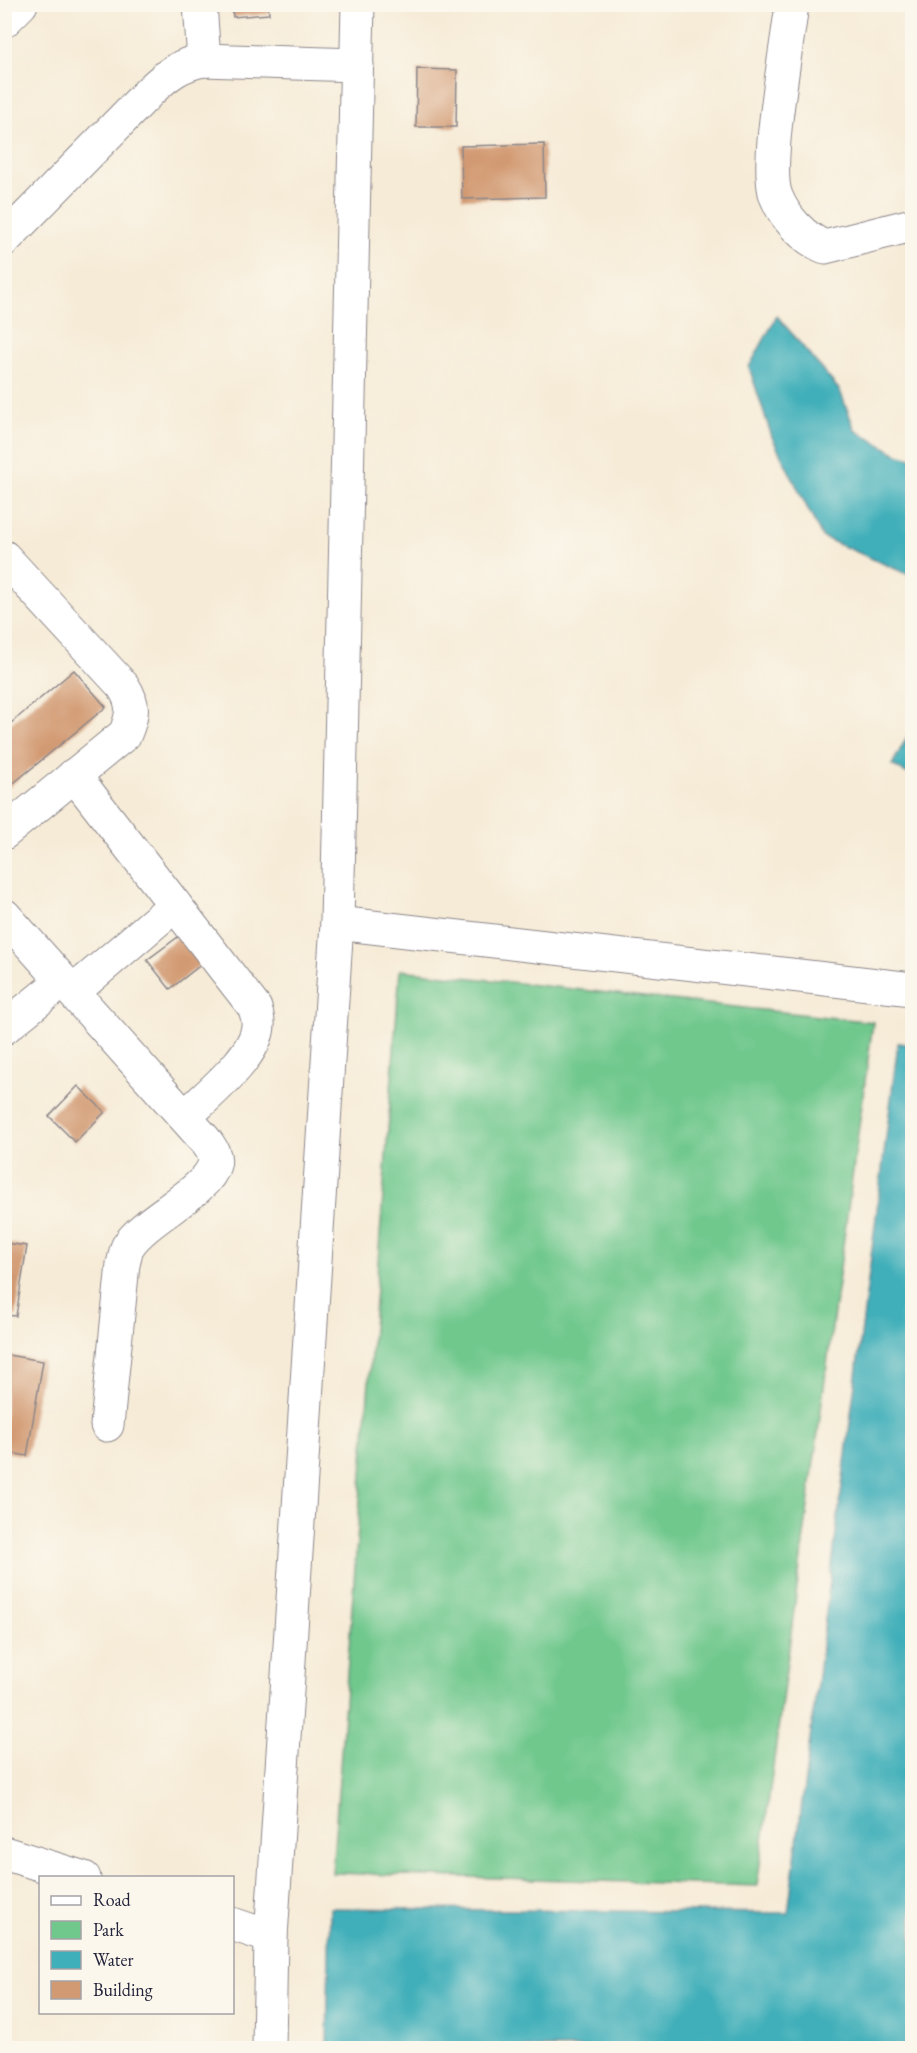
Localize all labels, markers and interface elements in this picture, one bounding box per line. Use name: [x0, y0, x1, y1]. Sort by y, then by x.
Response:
legend: [39, 1876, 234, 2014]
text: Road: [93, 1888, 132, 1911]
text: Park: [93, 1918, 124, 1941]
text: Water: [93, 1948, 134, 1971]
text: Building: [93, 1978, 153, 2001]

